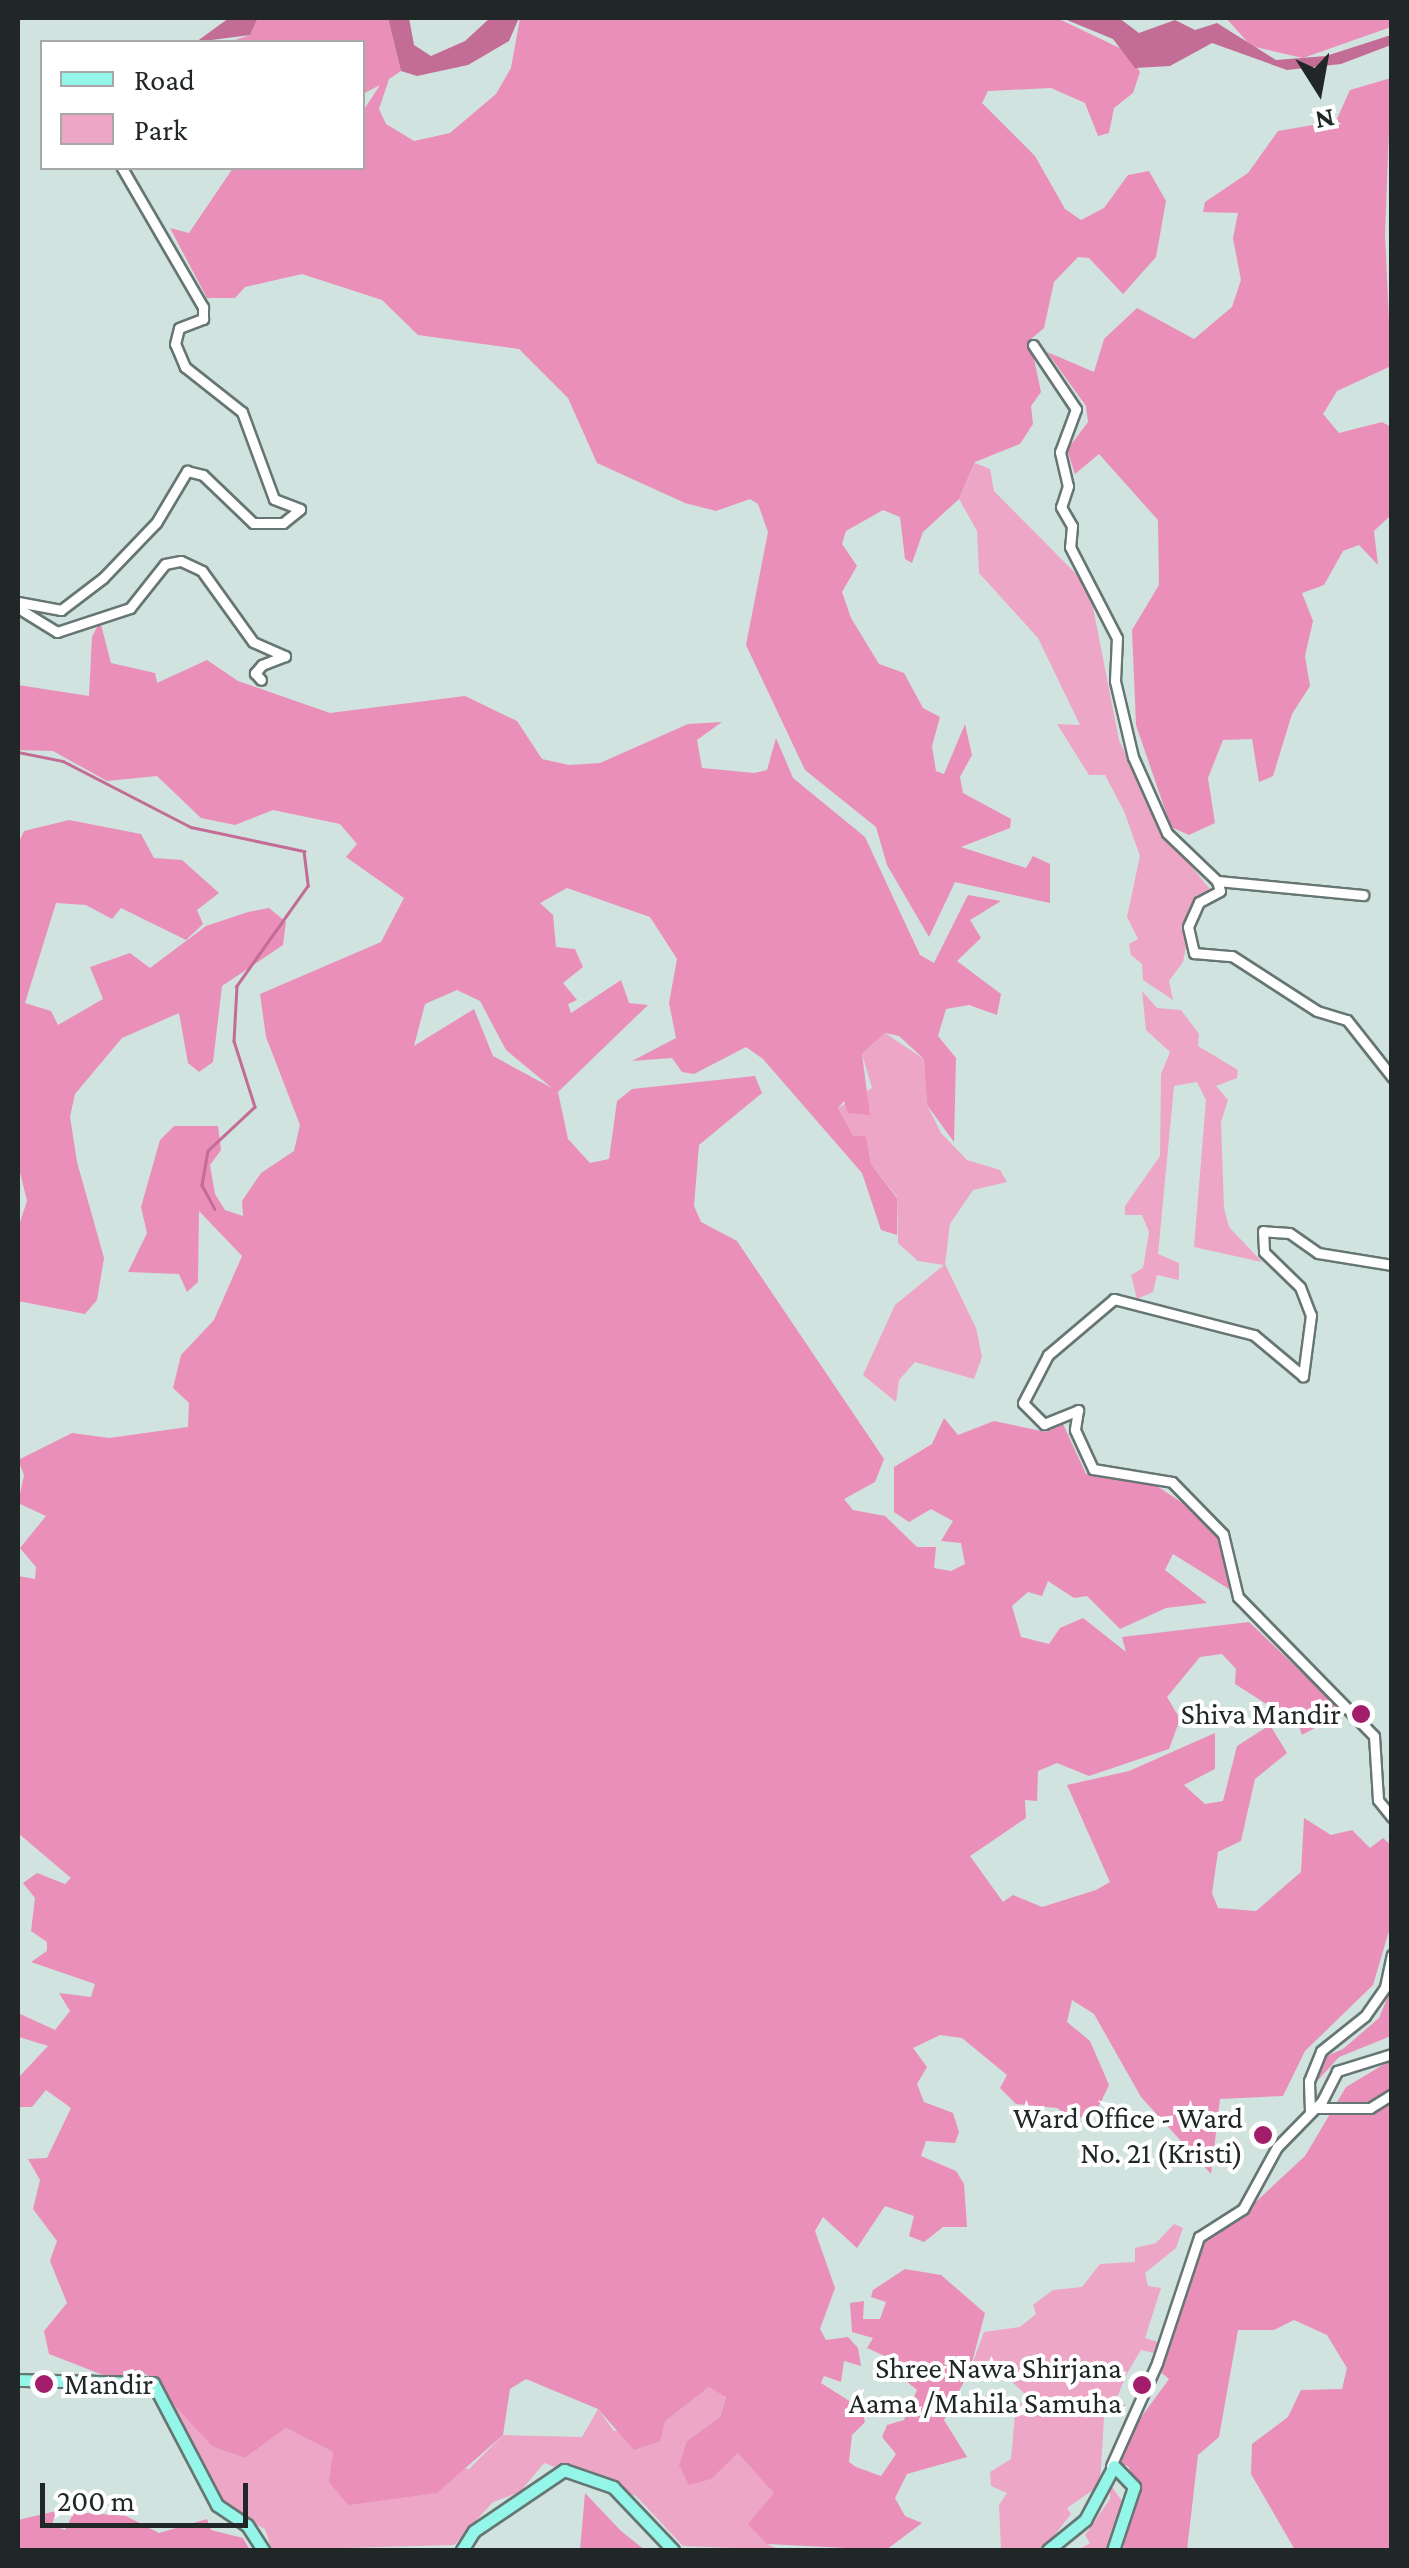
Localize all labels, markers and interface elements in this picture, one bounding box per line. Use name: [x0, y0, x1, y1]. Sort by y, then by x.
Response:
legend: [40, 40, 365, 170]
north arrow: [1269, 40, 1369, 140]
text: Road: [134, 63, 195, 96]
text: N: [1312, 103, 1337, 137]
text: Park: [134, 113, 187, 146]
place label: Shiva Mandir: [1181, 1696, 1341, 1732]
marker: Shiva Mandir: [1350, 1703, 1372, 1725]
place label: Ward Office - Ward No. 21 (Kristi): [1013, 2100, 1243, 2170]
marker: Ward Office - Ward No. 21 (Kristi): [1252, 2124, 1274, 2146]
place label: Shree Nawa Shirjana Aama /Mahila Samuha: [849, 2350, 1122, 2420]
place label: Mandir: [64, 2366, 153, 2402]
marker: Mandir: [33, 2373, 55, 2395]
marker: Shree Nawa Shirjana Aama /Mahila Samuha: [1131, 2374, 1153, 2396]
scale bar: [45, 2463, 252, 2525]
text: 200 m: [57, 2484, 135, 2517]

